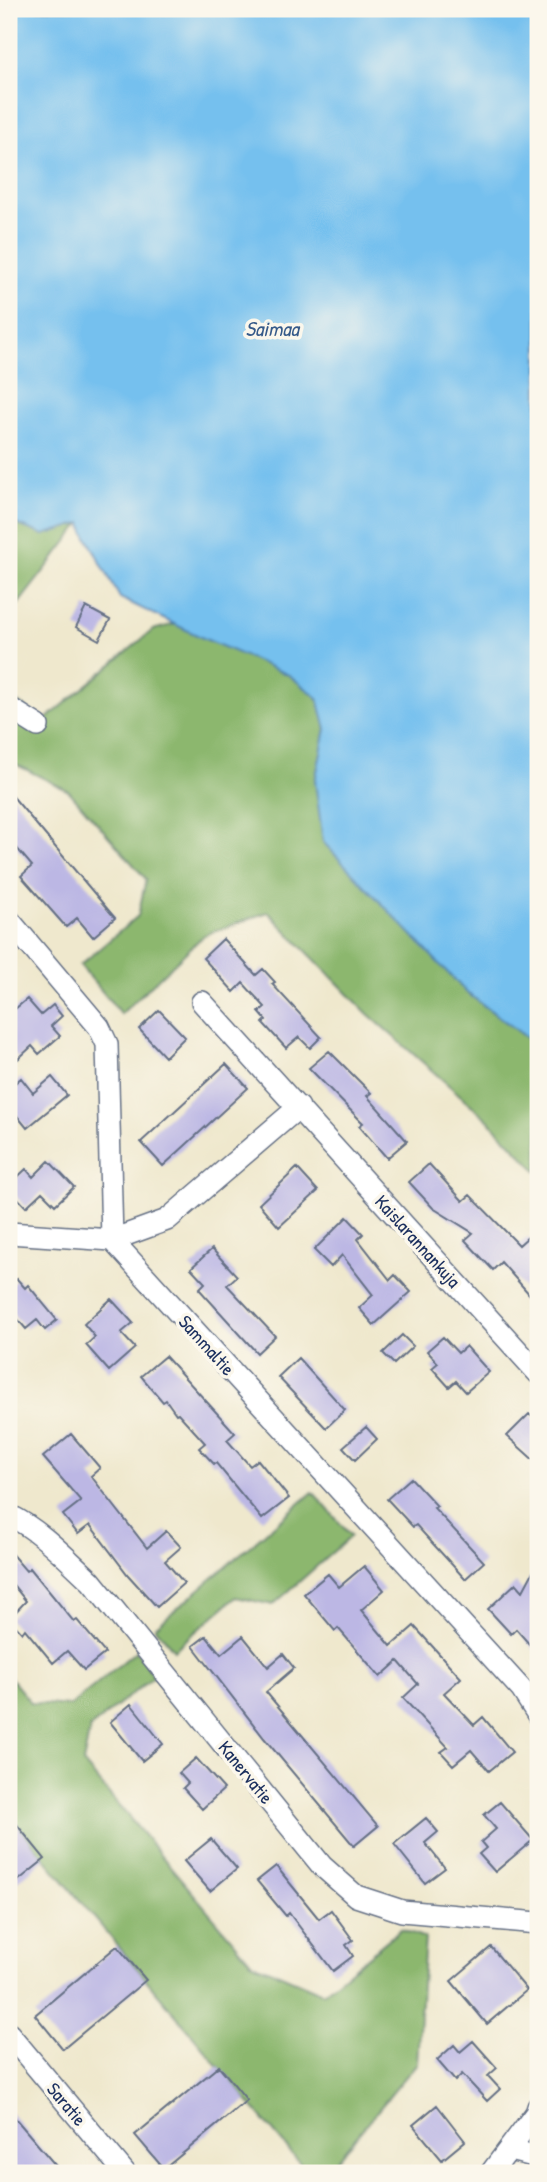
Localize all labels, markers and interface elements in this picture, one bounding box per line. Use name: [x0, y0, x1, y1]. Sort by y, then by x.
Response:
water label: Saimaa: [245, 314, 301, 343]
street label: Kaislarannankuja: [369, 1189, 467, 1294]
street label: Sammaltie: [173, 1309, 241, 1381]
street label: Kanervatie: [213, 1735, 280, 1809]
street label: Saratie: [41, 2077, 93, 2132]

